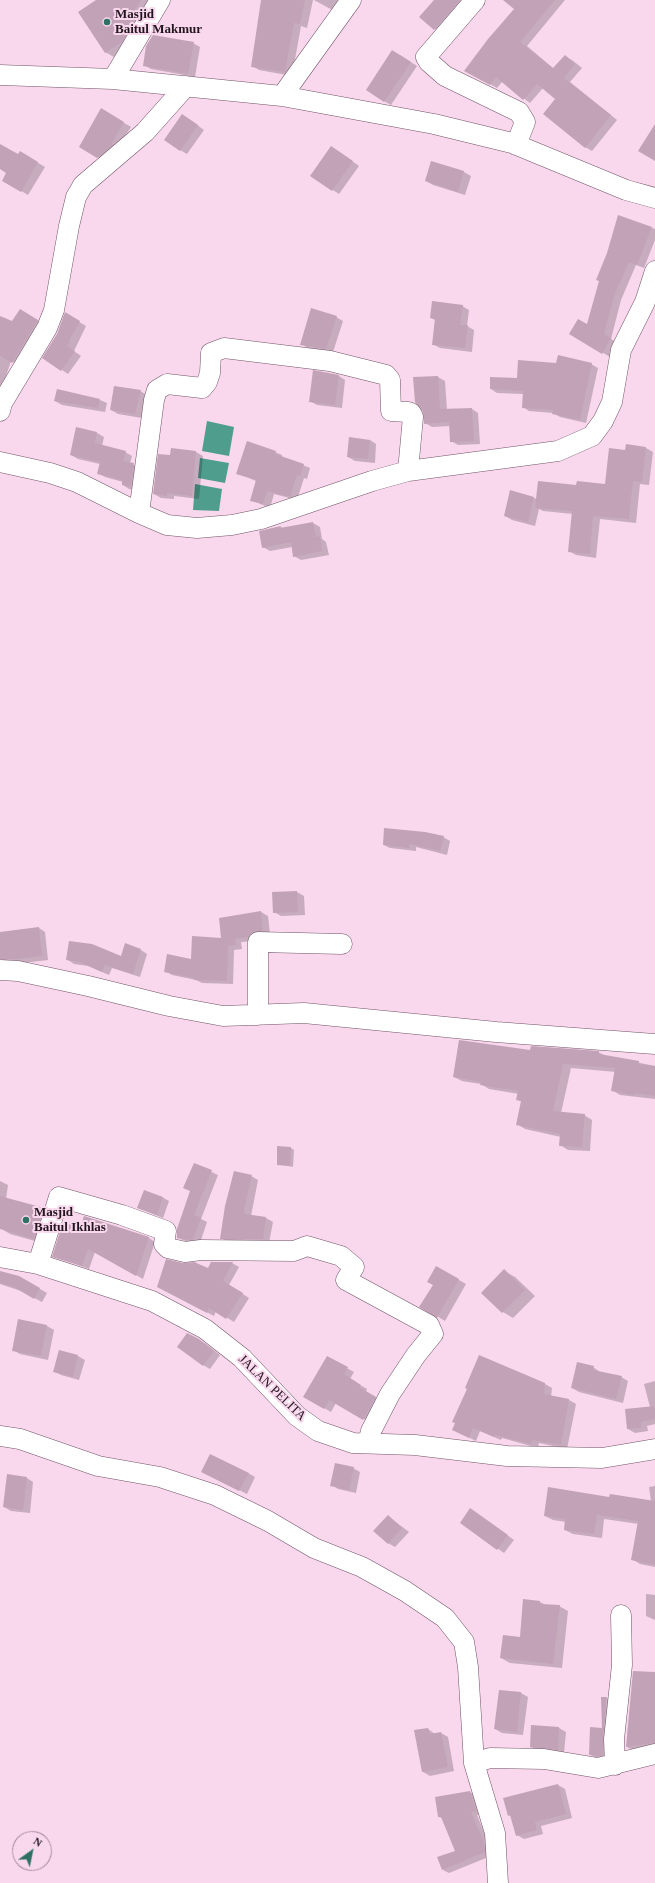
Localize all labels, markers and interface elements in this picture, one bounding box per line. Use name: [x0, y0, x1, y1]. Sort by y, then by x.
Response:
place label: Masjid Baitul Makmur: [115, 7, 202, 38]
marker: Masjid Baitul Makmur: [102, 17, 112, 27]
place label: Masjid Baitul Ikhlas: [34, 1205, 106, 1236]
marker: Masjid Baitul Ikhlas: [21, 1215, 31, 1225]
street label: JALAN PELITA: [235, 1352, 309, 1424]
north arrow: [12, 1831, 52, 1871]
text: N: [31, 1835, 45, 1849]

